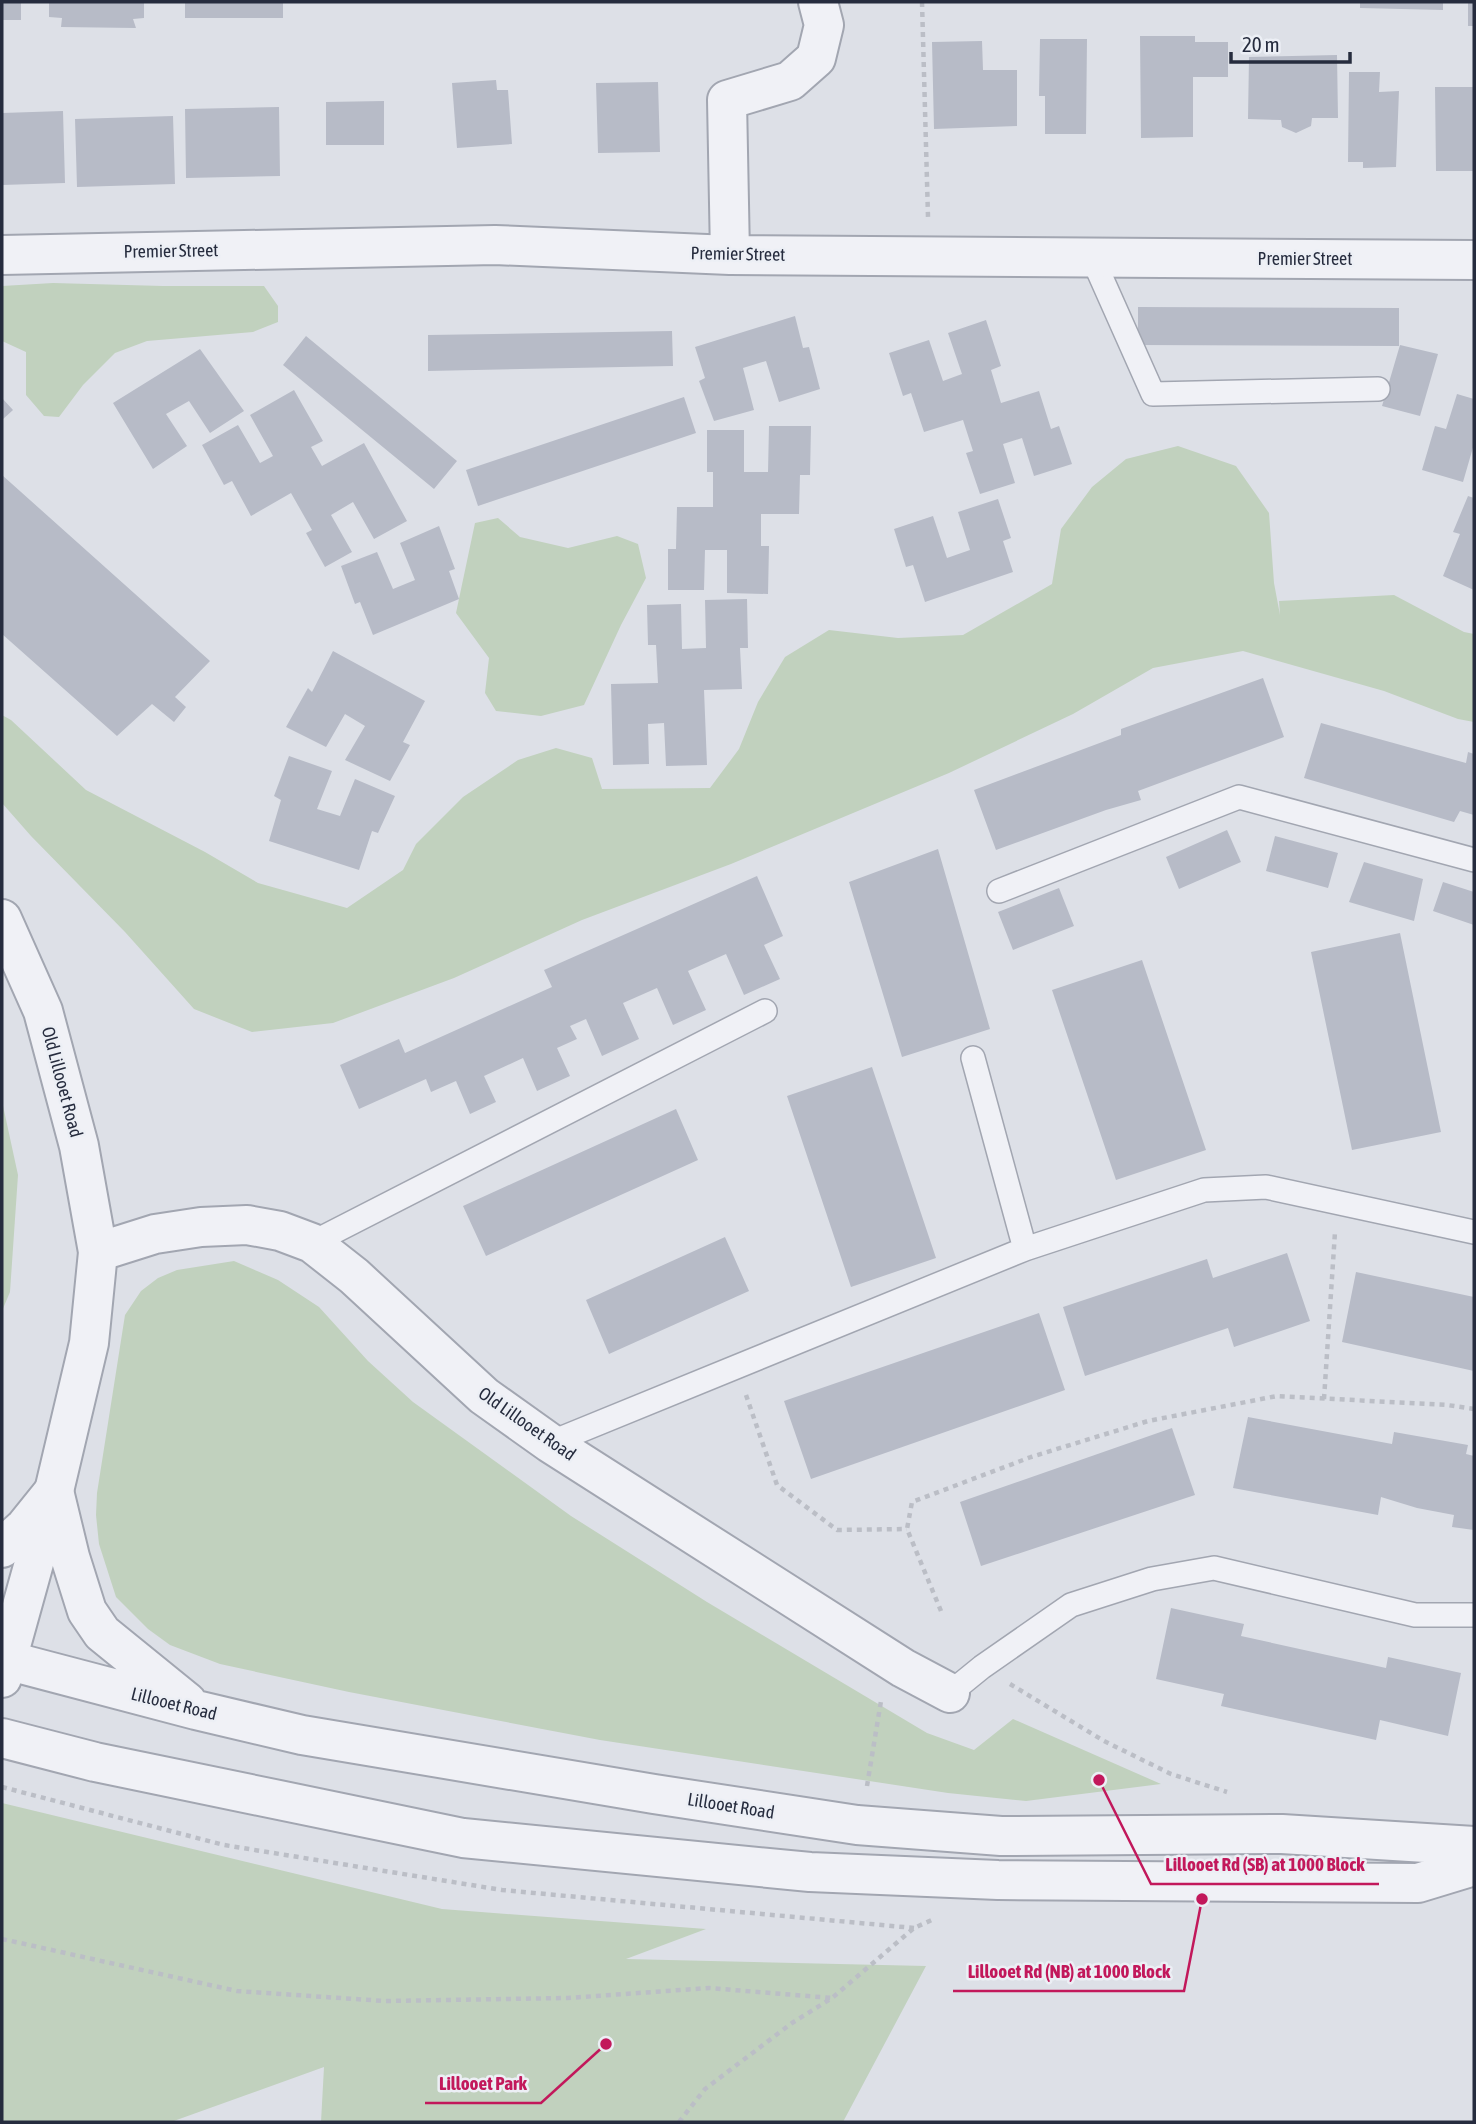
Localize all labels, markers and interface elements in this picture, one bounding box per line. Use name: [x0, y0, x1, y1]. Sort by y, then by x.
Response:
scale bar: [1231, 21, 1350, 65]
text: 20 m: [1242, 32, 1280, 56]
street label: Premier Street: [123, 239, 219, 262]
street label: Premier Street: [690, 242, 786, 265]
street label: Premier Street: [1258, 248, 1352, 269]
street label: Old Lillooet Road: [38, 1024, 87, 1139]
street label: Old Lillooet Road: [475, 1382, 580, 1465]
street label: Lillooet Road: [129, 1683, 219, 1724]
street label: Lillooet Road: [686, 1788, 776, 1823]
callout: Lillooet Rd (SB) at 1000 Block: [1151, 1844, 1379, 1884]
text: Lillooet Rd (SB) at 1000 Block: [1165, 1853, 1365, 1875]
callout: Lillooet Rd (NB) at 1000 Block: [953, 1951, 1184, 1991]
text: Lillooet Rd (NB) at 1000 Block: [968, 1960, 1171, 1982]
callout: Lillooet Park: [425, 2063, 541, 2103]
text: Lillooet Park: [439, 2072, 528, 2094]

